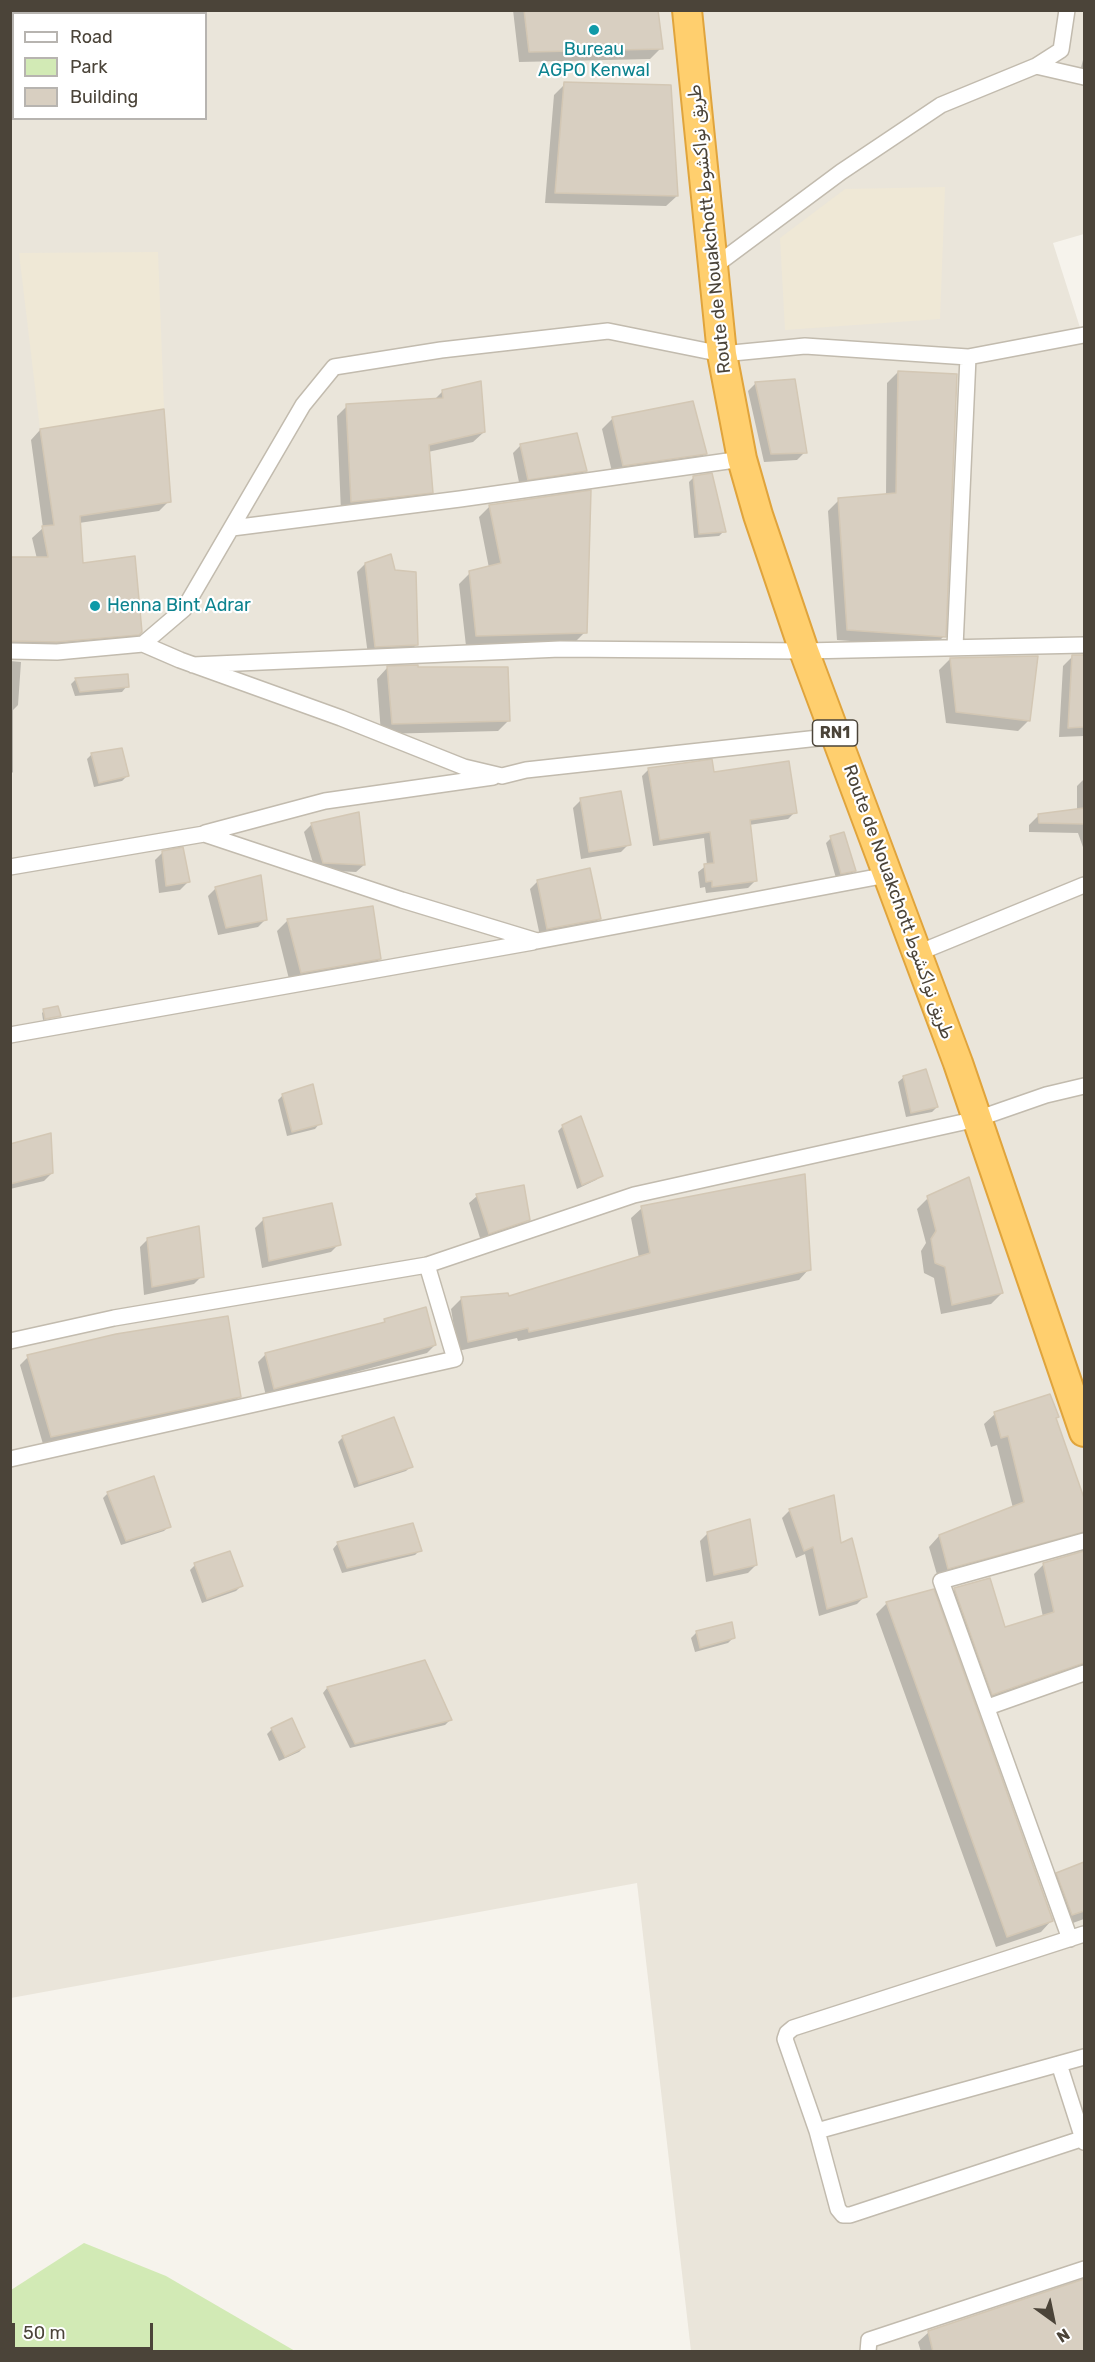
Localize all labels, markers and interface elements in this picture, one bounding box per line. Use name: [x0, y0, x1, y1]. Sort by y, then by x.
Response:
legend: [12, 12, 207, 120]
marker: Bureau AGPO Kenwal: [587, 23, 601, 37]
text: Road: [70, 26, 113, 48]
place label: Bureau AGPO Kenwal: [538, 39, 650, 82]
text: Park: [70, 56, 107, 78]
street label: Route de Nouakchott طريق نواكشوط: [684, 83, 736, 375]
text: Building: [70, 86, 138, 108]
place label: Henna Bint Adrar: [107, 595, 251, 617]
marker: Henna Bint Adrar: [88, 599, 102, 613]
road number: RN1: [812, 720, 858, 746]
street label: Route de Nouakchott طريق نواكشوط: [838, 762, 958, 1042]
north arrow: [1023, 2290, 1083, 2350]
scale bar: [15, 2311, 156, 2349]
text: 50 m: [23, 2322, 66, 2344]
text: N: [1053, 2324, 1073, 2347]

